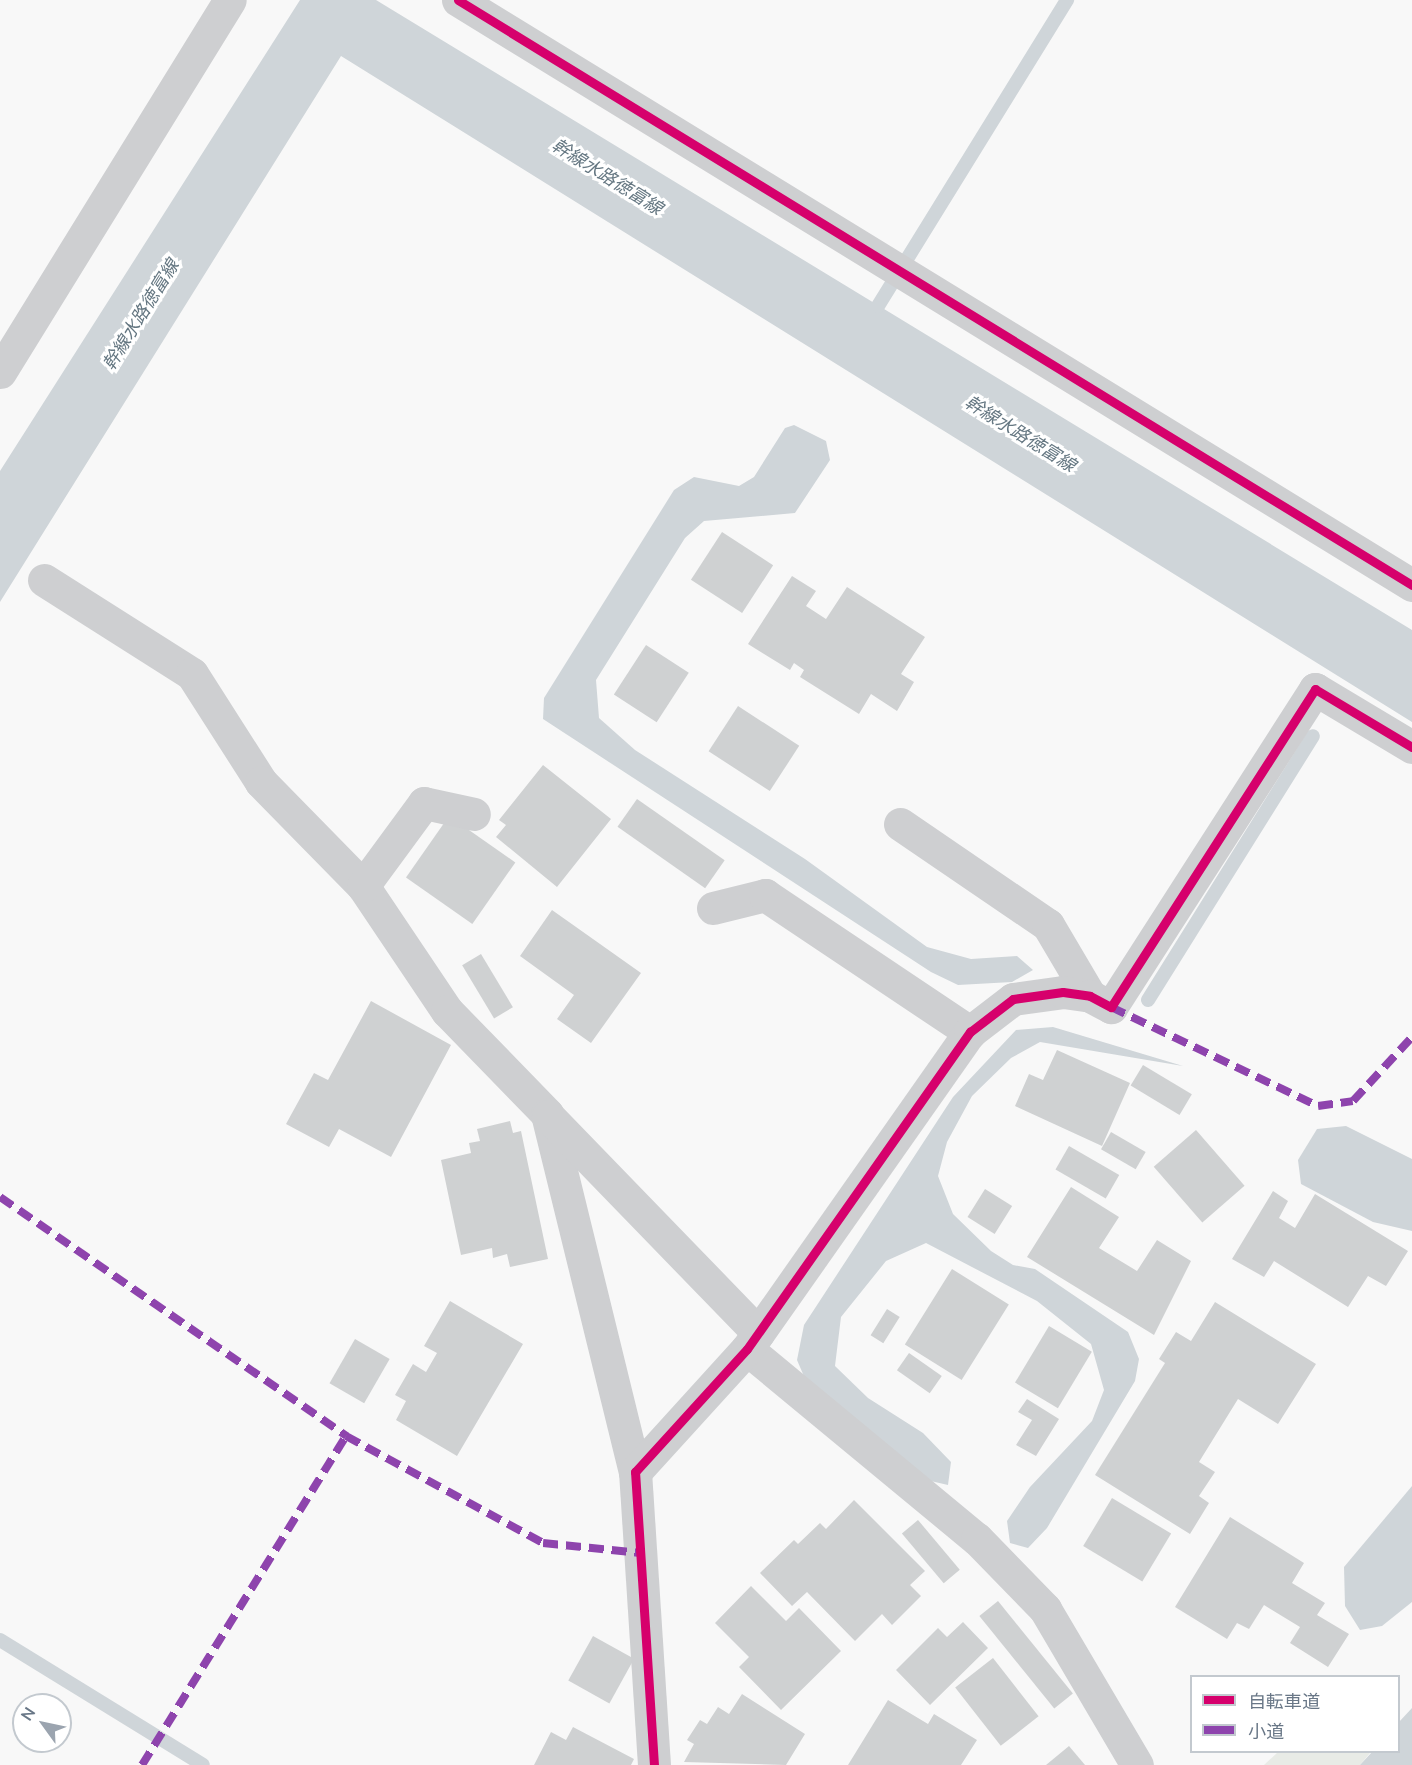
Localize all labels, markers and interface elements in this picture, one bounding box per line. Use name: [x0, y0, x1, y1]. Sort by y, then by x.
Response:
water label: 幹線水路徳富線: [548, 134, 666, 220]
water label: 幹線水路徳富線: [98, 256, 184, 374]
water label: 幹線水路徳富線: [961, 391, 1079, 477]
legend: [1190, 1675, 1400, 1753]
text: 自転車道: [1248, 1690, 1320, 1714]
north arrow: [12, 1693, 72, 1753]
text: N: [16, 1703, 41, 1725]
text: 小道: [1248, 1720, 1284, 1744]

